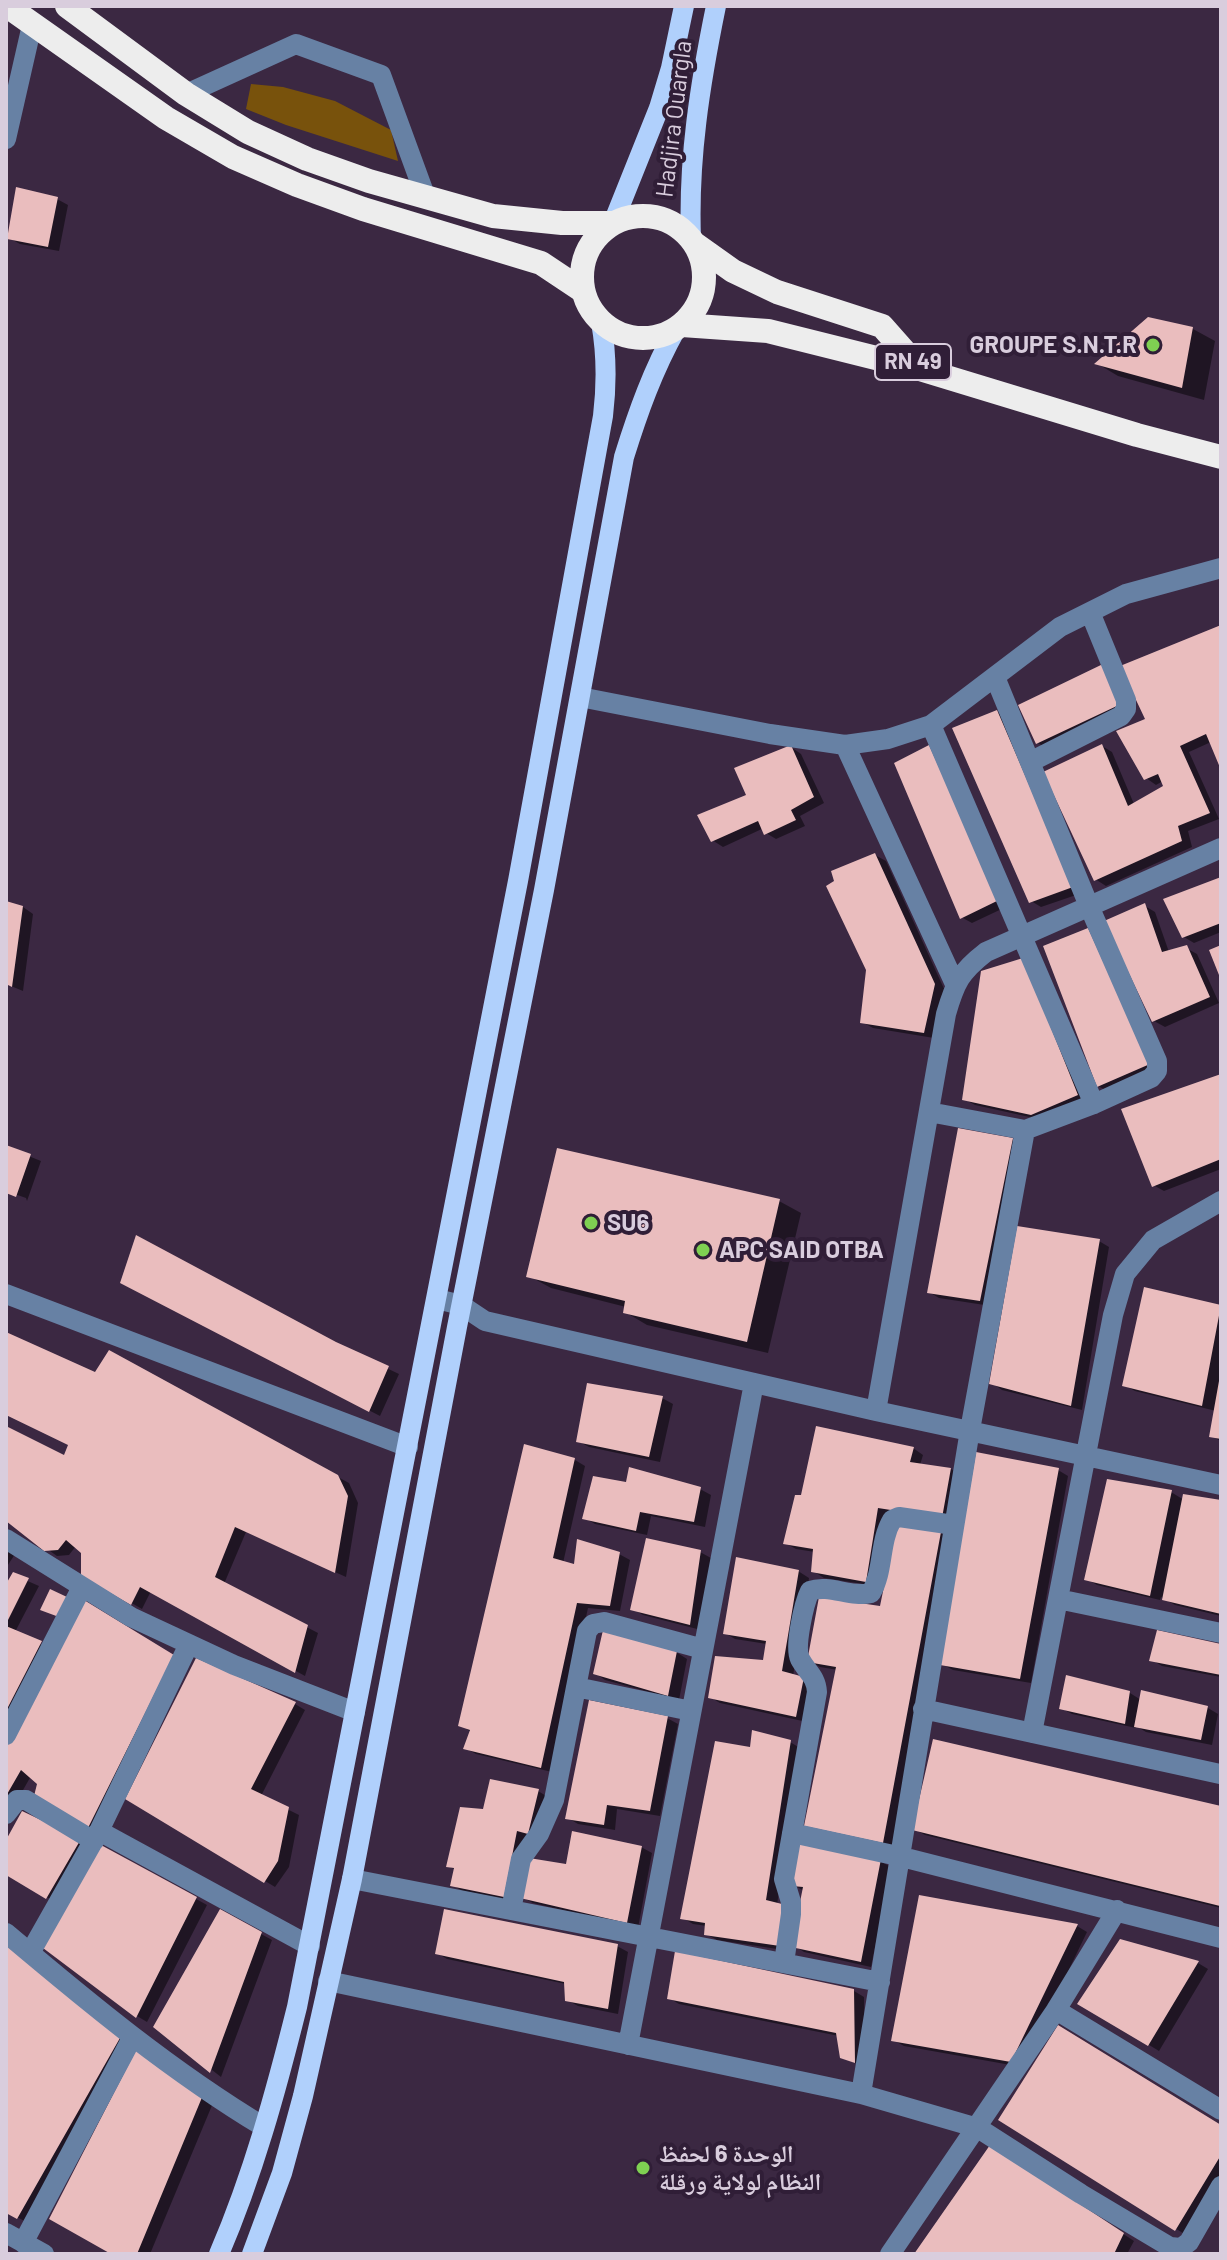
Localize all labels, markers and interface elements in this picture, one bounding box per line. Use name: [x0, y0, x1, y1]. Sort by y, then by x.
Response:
street label: Hadjira Ouargla: [650, 39, 698, 199]
place label: GROUPE S.N.T.R: [970, 331, 1137, 359]
marker: GROUPE S.N.T.R: [1144, 336, 1162, 354]
road number: RN 49: [875, 344, 951, 380]
place label: SU6: [607, 1209, 649, 1237]
marker: SU6: [582, 1214, 600, 1232]
place label: APC SAID OTBA: [719, 1236, 884, 1264]
marker: APC SAID OTBA: [694, 1241, 712, 1259]
place label: الوحدة 6 لحفظ النظام لولاية ورقلة: [659, 2140, 821, 2196]
marker: الوحدة 6 لحفظ النظام لولاية ورقلة: [634, 2159, 652, 2177]

